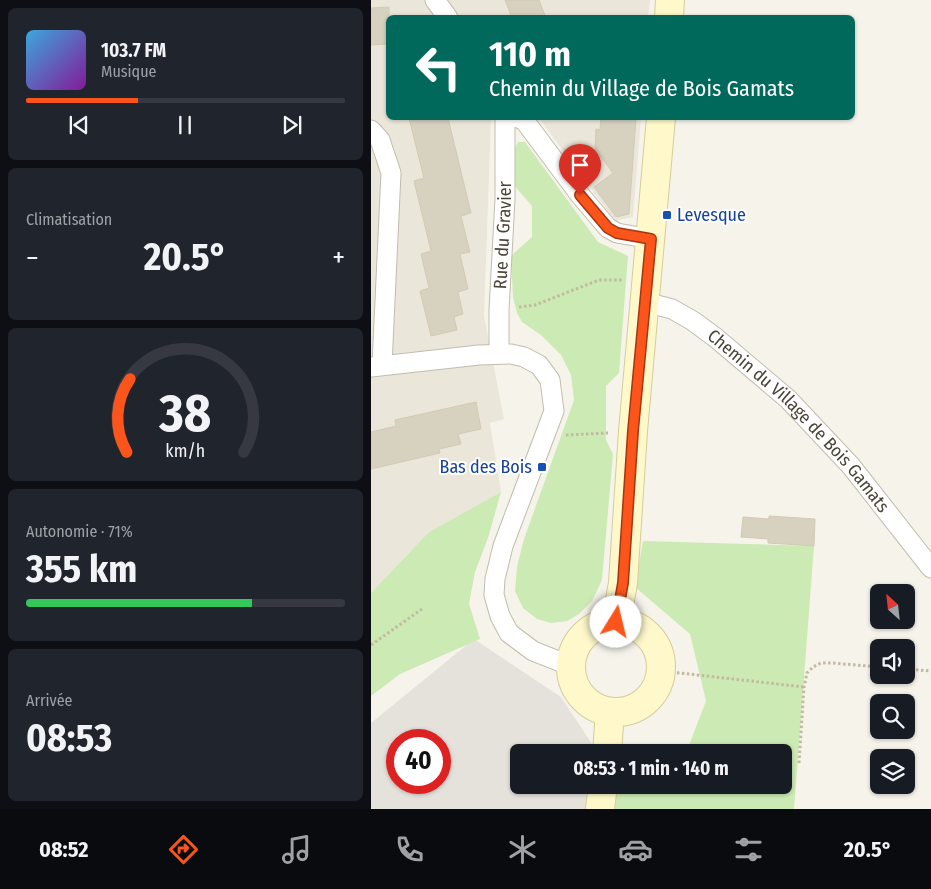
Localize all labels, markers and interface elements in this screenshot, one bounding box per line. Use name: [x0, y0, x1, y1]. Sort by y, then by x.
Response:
text: 110 m: [489, 33, 571, 75]
icon: left: [406, 35, 471, 100]
text: 103.7 FM: [101, 39, 166, 62]
text: Musique: [101, 62, 156, 81]
text: Chemin du Village de Bois Gamats: [489, 75, 794, 102]
icon: previous: [65, 111, 93, 139]
icon: pause: [171, 111, 199, 139]
icon: next: [278, 111, 306, 139]
pin: [559, 144, 601, 195]
icon: arrive: [566, 151, 594, 179]
street label: Rue du Gravier: [489, 180, 516, 290]
place label: Levesque: [677, 204, 746, 226]
marker: Levesque: [661, 209, 673, 221]
text: Climatisation: [26, 210, 112, 229]
text: 20.5°: [144, 234, 227, 280]
text: −: [26, 241, 39, 274]
text: +: [332, 241, 345, 274]
street label: Chemin du Village de Bois Gamats: [703, 325, 894, 517]
text: 38: [158, 382, 212, 445]
text: km/h: [166, 440, 205, 462]
place label: Bas des Bois: [440, 456, 532, 478]
marker: Bas des Bois: [536, 461, 548, 473]
text: Autonomie · 71%: [26, 522, 133, 541]
text: 355 km: [26, 546, 137, 592]
north arrow: [870, 584, 915, 629]
map controls: [870, 584, 915, 794]
position arrow: [589, 595, 641, 647]
button: sound: [870, 639, 915, 684]
text: Arrivée: [26, 691, 72, 710]
button: search: [870, 694, 915, 739]
text: 08:53: [26, 715, 112, 761]
speed limit sign: 40: [386, 729, 451, 794]
button: layers: [870, 749, 915, 794]
text: 08:53 · 1 min · 140 m: [573, 757, 729, 780]
icon: directions: [166, 832, 201, 867]
icon: music: [279, 832, 314, 867]
icon: phone: [392, 832, 427, 867]
icon: climate: [505, 832, 540, 867]
icon: car: [618, 832, 653, 867]
icon: filters: [731, 832, 766, 867]
text: 08:52: [39, 836, 89, 863]
text: 20.5°: [844, 836, 892, 863]

